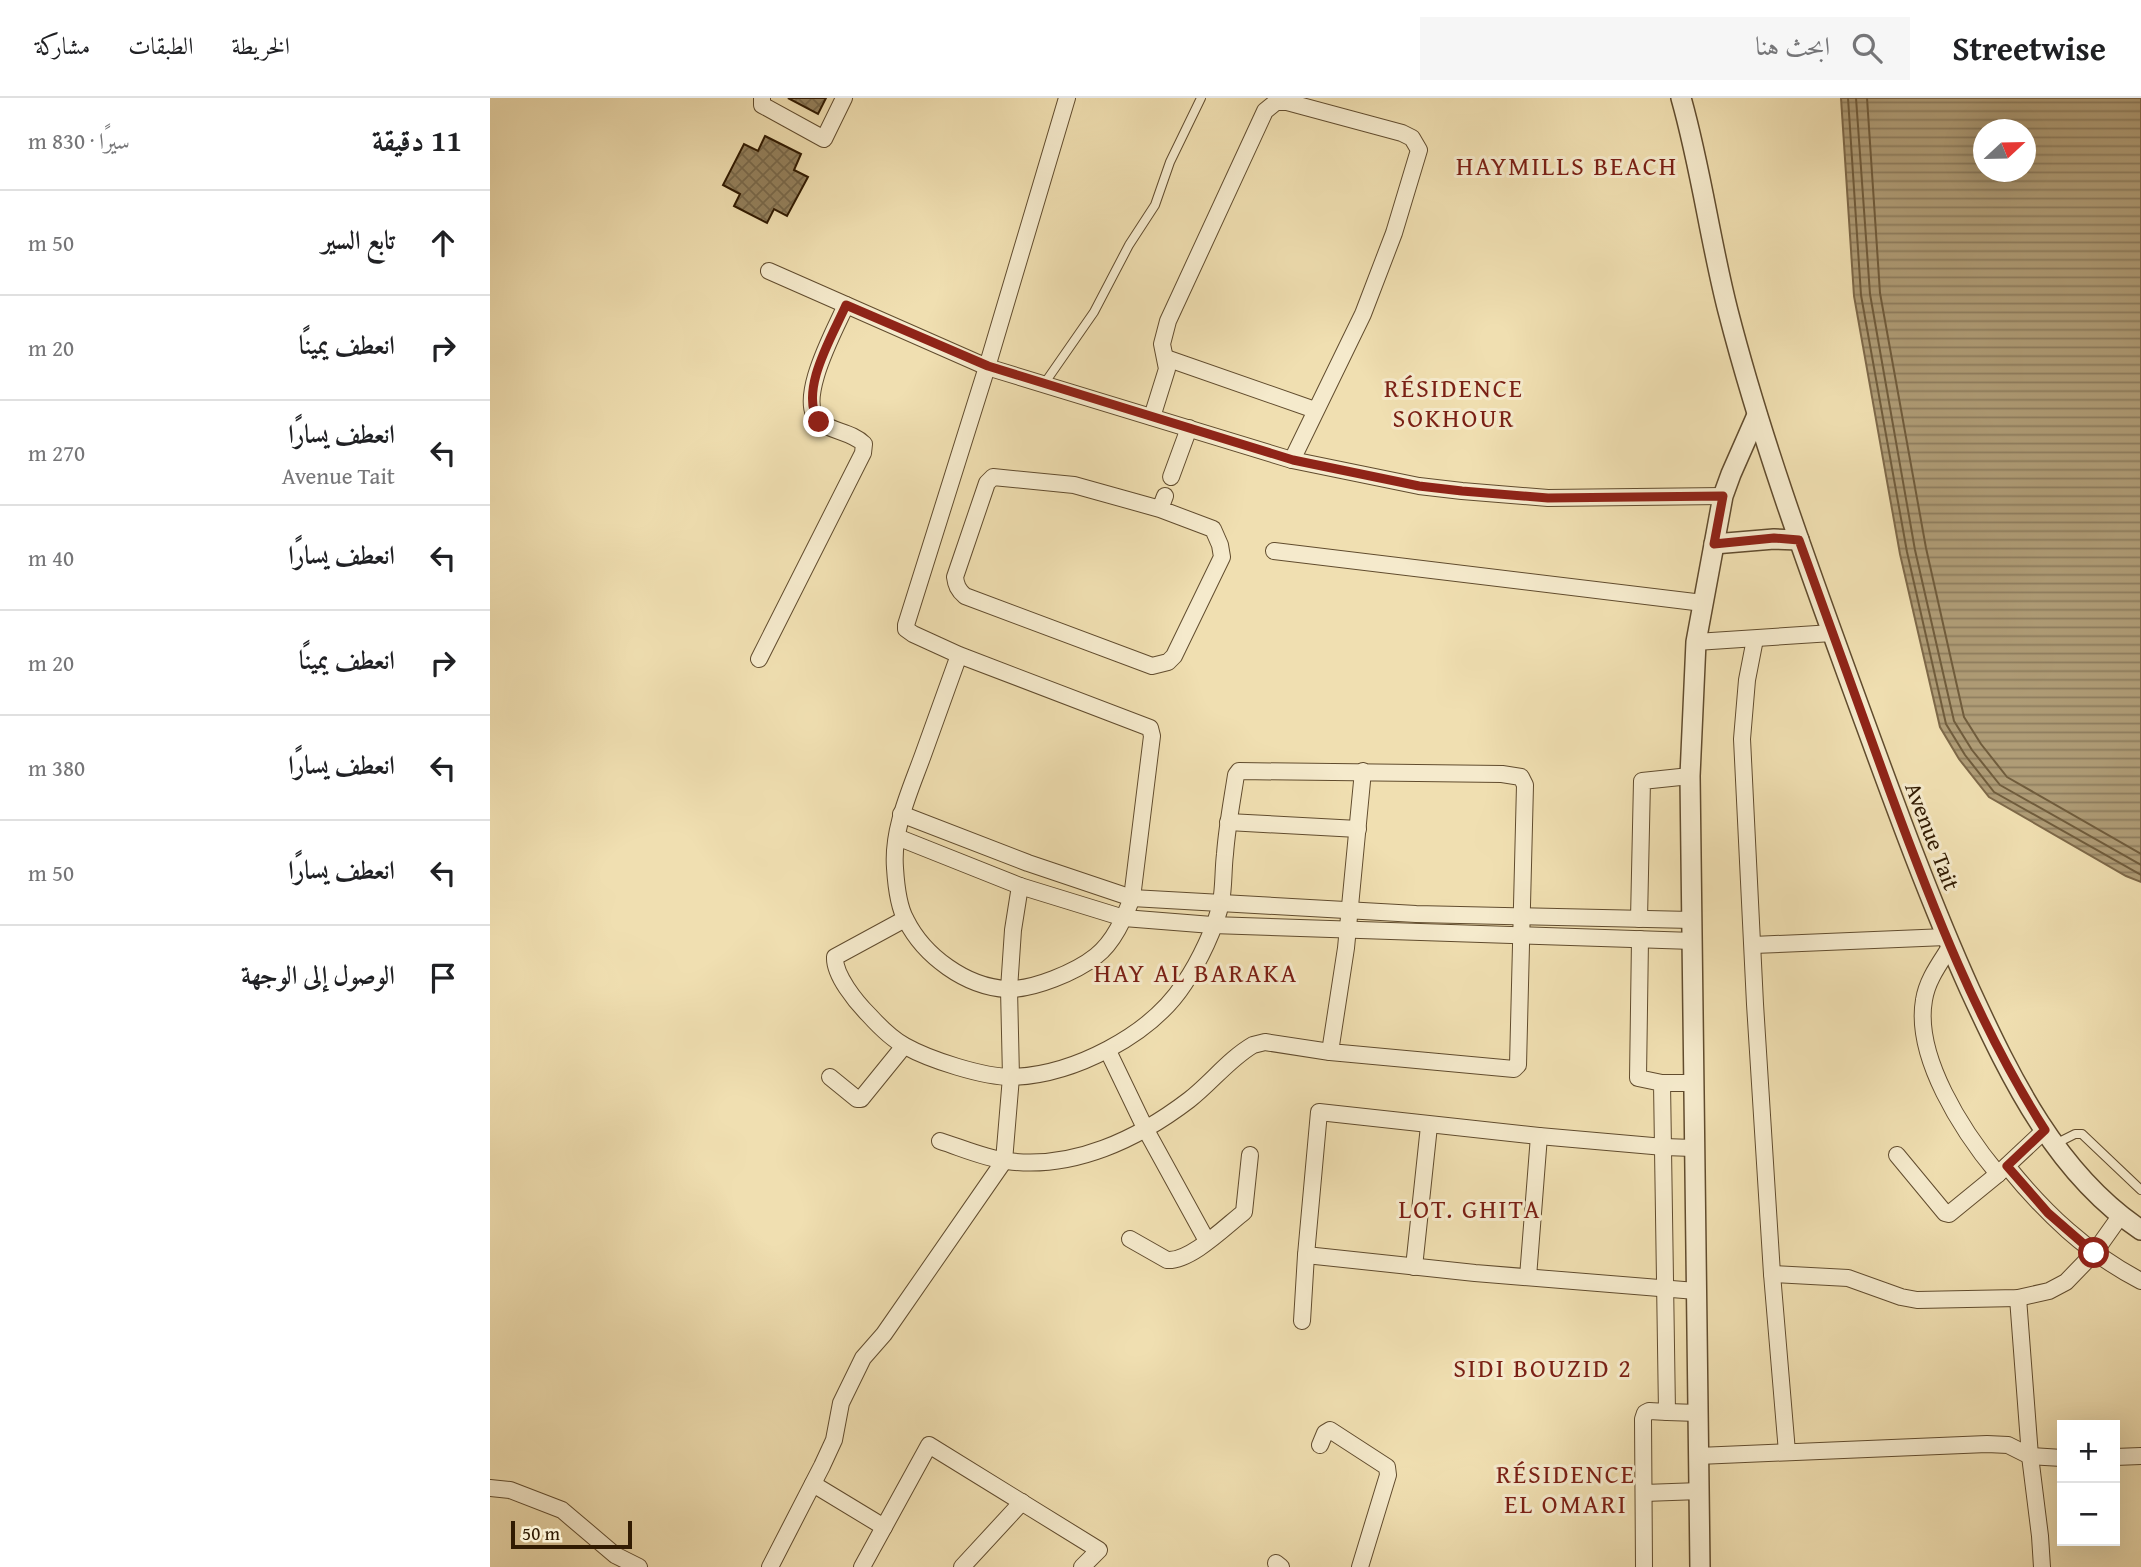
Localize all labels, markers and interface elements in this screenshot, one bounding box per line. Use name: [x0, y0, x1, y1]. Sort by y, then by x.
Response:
search box: [1420, 17, 1910, 80]
text: Streetwise: [1952, 24, 2106, 72]
text: ابحث هنا: [1755, 26, 1830, 65]
text: مشاركة: [35, 28, 90, 63]
text: الطبقات: [128, 28, 194, 63]
text: الخريطة: [232, 28, 290, 63]
icon: search: [1848, 29, 1886, 67]
text: 11 دقيقة: [372, 118, 462, 162]
north arrow: [1973, 119, 2036, 182]
text: سيرًا · 830 m: [28, 124, 130, 157]
district label: HAYMILLS BEACH: [1456, 146, 1678, 185]
text: تابع السير: [321, 220, 395, 259]
icon: ahead: [424, 224, 462, 262]
text: 50 m: [28, 226, 74, 259]
text: انعطف يمينًا: [299, 325, 395, 364]
icon: right: [424, 329, 462, 367]
text: 20 m: [28, 331, 74, 364]
district label: RÉSIDENCE SOKHOUR: [1384, 368, 1524, 437]
route end: [803, 406, 834, 437]
text: انعطف يسارًا: [288, 414, 395, 453]
icon: left: [424, 434, 462, 472]
text: 270 m: [28, 436, 85, 469]
text: Avenue Tait: [282, 459, 395, 492]
text: انعطف يسارًا: [288, 535, 395, 574]
icon: left: [424, 539, 462, 577]
text: 40 m: [28, 541, 74, 574]
text: انعطف يمينًا: [299, 640, 395, 679]
icon: right: [424, 644, 462, 682]
text: 20 m: [28, 646, 74, 679]
text: انعطف يسارًا: [288, 745, 395, 784]
icon: left: [424, 749, 462, 787]
text: 380 m: [28, 751, 85, 784]
street label: Avenue Tait: [1897, 777, 1969, 895]
text: انعطف يسارًا: [288, 850, 395, 889]
icon: left: [424, 854, 462, 892]
text: 50 m: [28, 856, 74, 889]
district label: HAY AL BARAKA: [1094, 953, 1298, 992]
text: الوصول إلى الوجهة: [241, 955, 395, 994]
icon: arrive: [424, 959, 462, 997]
district label: LOT. GHITA: [1399, 1189, 1541, 1228]
route start: [2078, 1237, 2109, 1268]
district label: SIDI BOUZID 2: [1453, 1348, 1633, 1387]
map controls: [2057, 1420, 2120, 1546]
button: +: [2057, 1420, 2120, 1483]
district label: RÉSIDENCE EL OMARI: [1496, 1454, 1636, 1523]
button: −: [2057, 1483, 2120, 1546]
scale bar: [511, 1518, 632, 1550]
text: 50 m: [522, 1519, 560, 1547]

